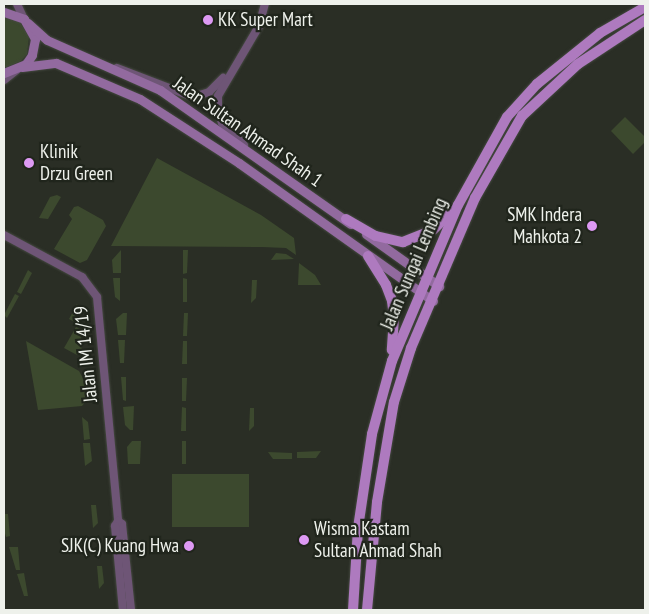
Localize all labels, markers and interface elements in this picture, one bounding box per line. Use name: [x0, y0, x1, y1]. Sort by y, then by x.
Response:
place label: KK Super Mart: [218, 9, 313, 31]
marker: KK Super Mart: [202, 14, 214, 26]
street label: Jalan Sultan Ahmad Shah 1: [169, 72, 327, 192]
place label: Klinik Drzu Green: [40, 141, 113, 185]
marker: Klinik Drzu Green: [22, 156, 36, 170]
street label: Jalan Sungai Lembing: [376, 194, 452, 334]
place label: SMK Indera Mahkota 2: [507, 204, 582, 248]
marker: SMK Indera Mahkota 2: [586, 220, 598, 232]
street label: Jalan IM 14/19: [70, 305, 102, 403]
place label: Wisma Kastam Sultan Ahmad Shah: [314, 518, 442, 562]
marker: Wisma Kastam Sultan Ahmad Shah: [298, 534, 310, 546]
place label: SJK(C) Kuang Hwa: [61, 535, 179, 557]
marker: SJK(C) Kuang Hwa: [183, 540, 195, 552]

